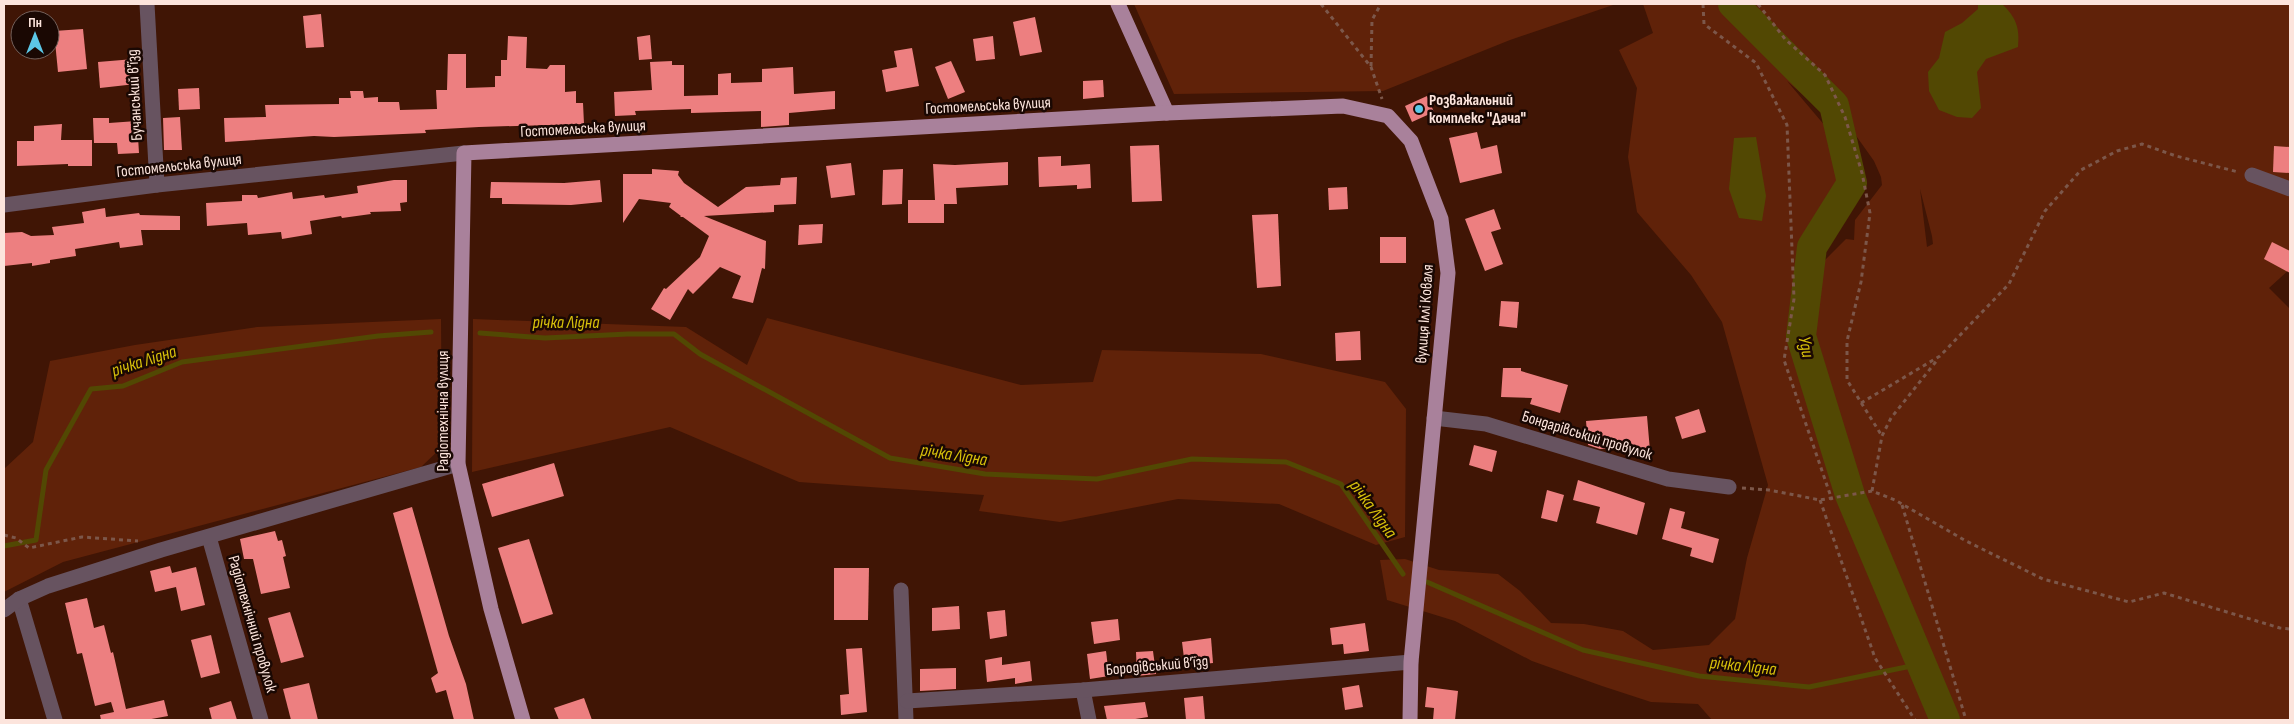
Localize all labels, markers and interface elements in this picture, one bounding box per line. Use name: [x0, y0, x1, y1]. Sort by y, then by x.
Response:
north arrow: [10, 10, 60, 60]
text: Пн: [28, 14, 42, 31]
street label: Бучанський в'їзд: [123, 49, 147, 141]
place label: Розважальний комплекс "Дача": [1429, 91, 1526, 128]
street label: Гостомельська вулиця: [925, 93, 1051, 119]
marker: Розважальний комплекс "Дача": [1413, 103, 1425, 115]
street label: Гостомельська вулиця: [520, 116, 646, 142]
street label: Гостомельська вулиця: [115, 150, 243, 182]
street label: вулиця Іллі Коваля: [1412, 264, 1438, 364]
water label: річка Лідна: [532, 312, 600, 333]
water label: Уди: [1794, 334, 1819, 360]
water label: річка Лідна: [108, 340, 180, 382]
street label: Радіотехнічна вулиця: [434, 350, 453, 472]
street label: Бондарівський провулок: [1520, 407, 1655, 465]
water label: річка Лідна: [918, 439, 989, 471]
water label: річка Лідна: [1344, 475, 1402, 543]
street label: Радіотехнічний провулок: [223, 553, 281, 695]
street label: Бородівський в’їзд: [1105, 652, 1209, 680]
water label: річка Лідна: [1708, 652, 1778, 680]

